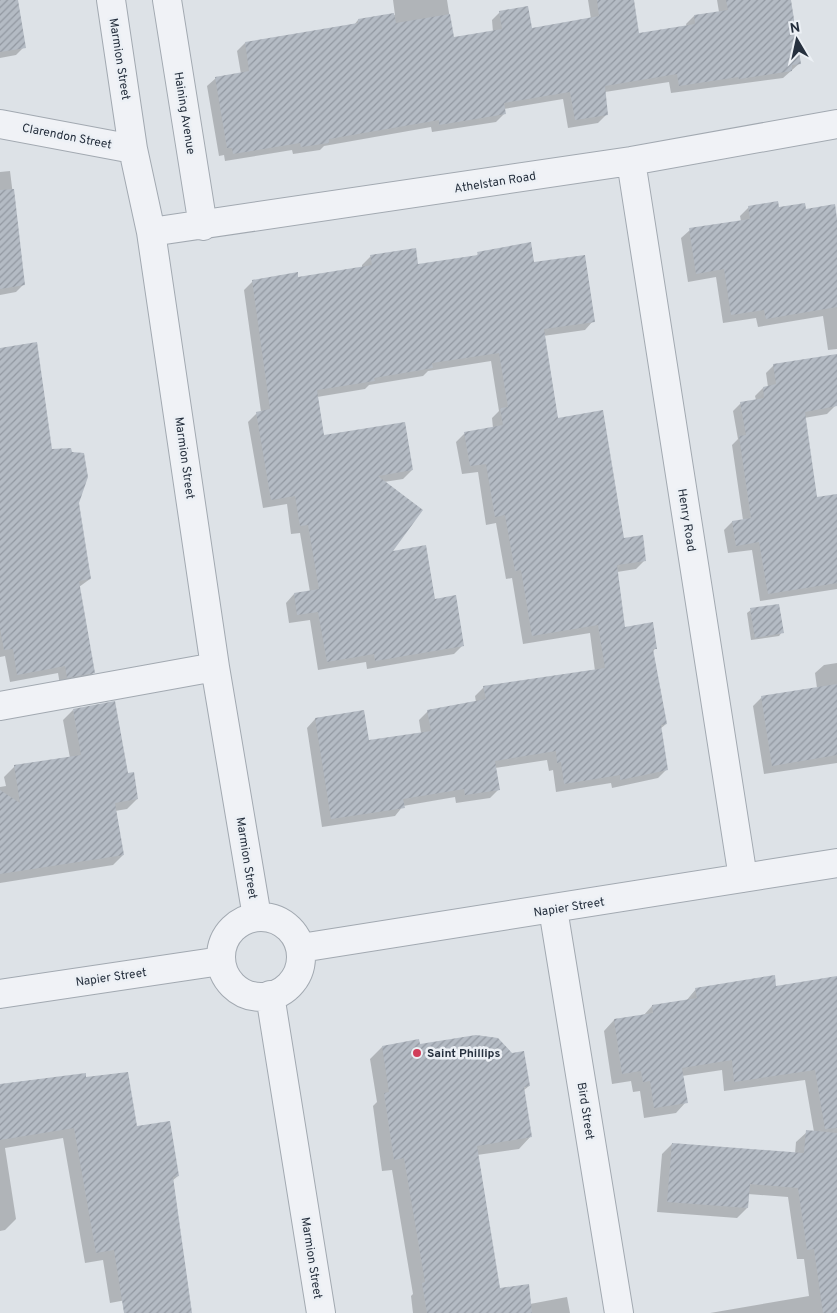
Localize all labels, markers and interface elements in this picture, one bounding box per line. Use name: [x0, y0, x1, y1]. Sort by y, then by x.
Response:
north arrow: [772, 15, 822, 65]
street label: Marmion Street: [105, 17, 133, 101]
text: N: [789, 19, 802, 38]
street label: Haining Avenue: [170, 71, 198, 156]
street label: Clarendon Street: [20, 120, 113, 154]
street label: Athelstan Road: [453, 169, 537, 197]
street label: Marmion Street: [170, 416, 198, 500]
street label: Henry Road: [673, 487, 699, 553]
street label: Marmion Street: [232, 816, 260, 900]
street label: Napier Street: [533, 894, 606, 921]
street label: Napier Street: [75, 965, 148, 991]
place label: Saint Phillips: [427, 1046, 500, 1062]
marker: Saint Phillips: [411, 1047, 423, 1059]
street label: Bird Street: [573, 1081, 597, 1141]
street label: Marmion Street: [297, 1216, 325, 1300]

